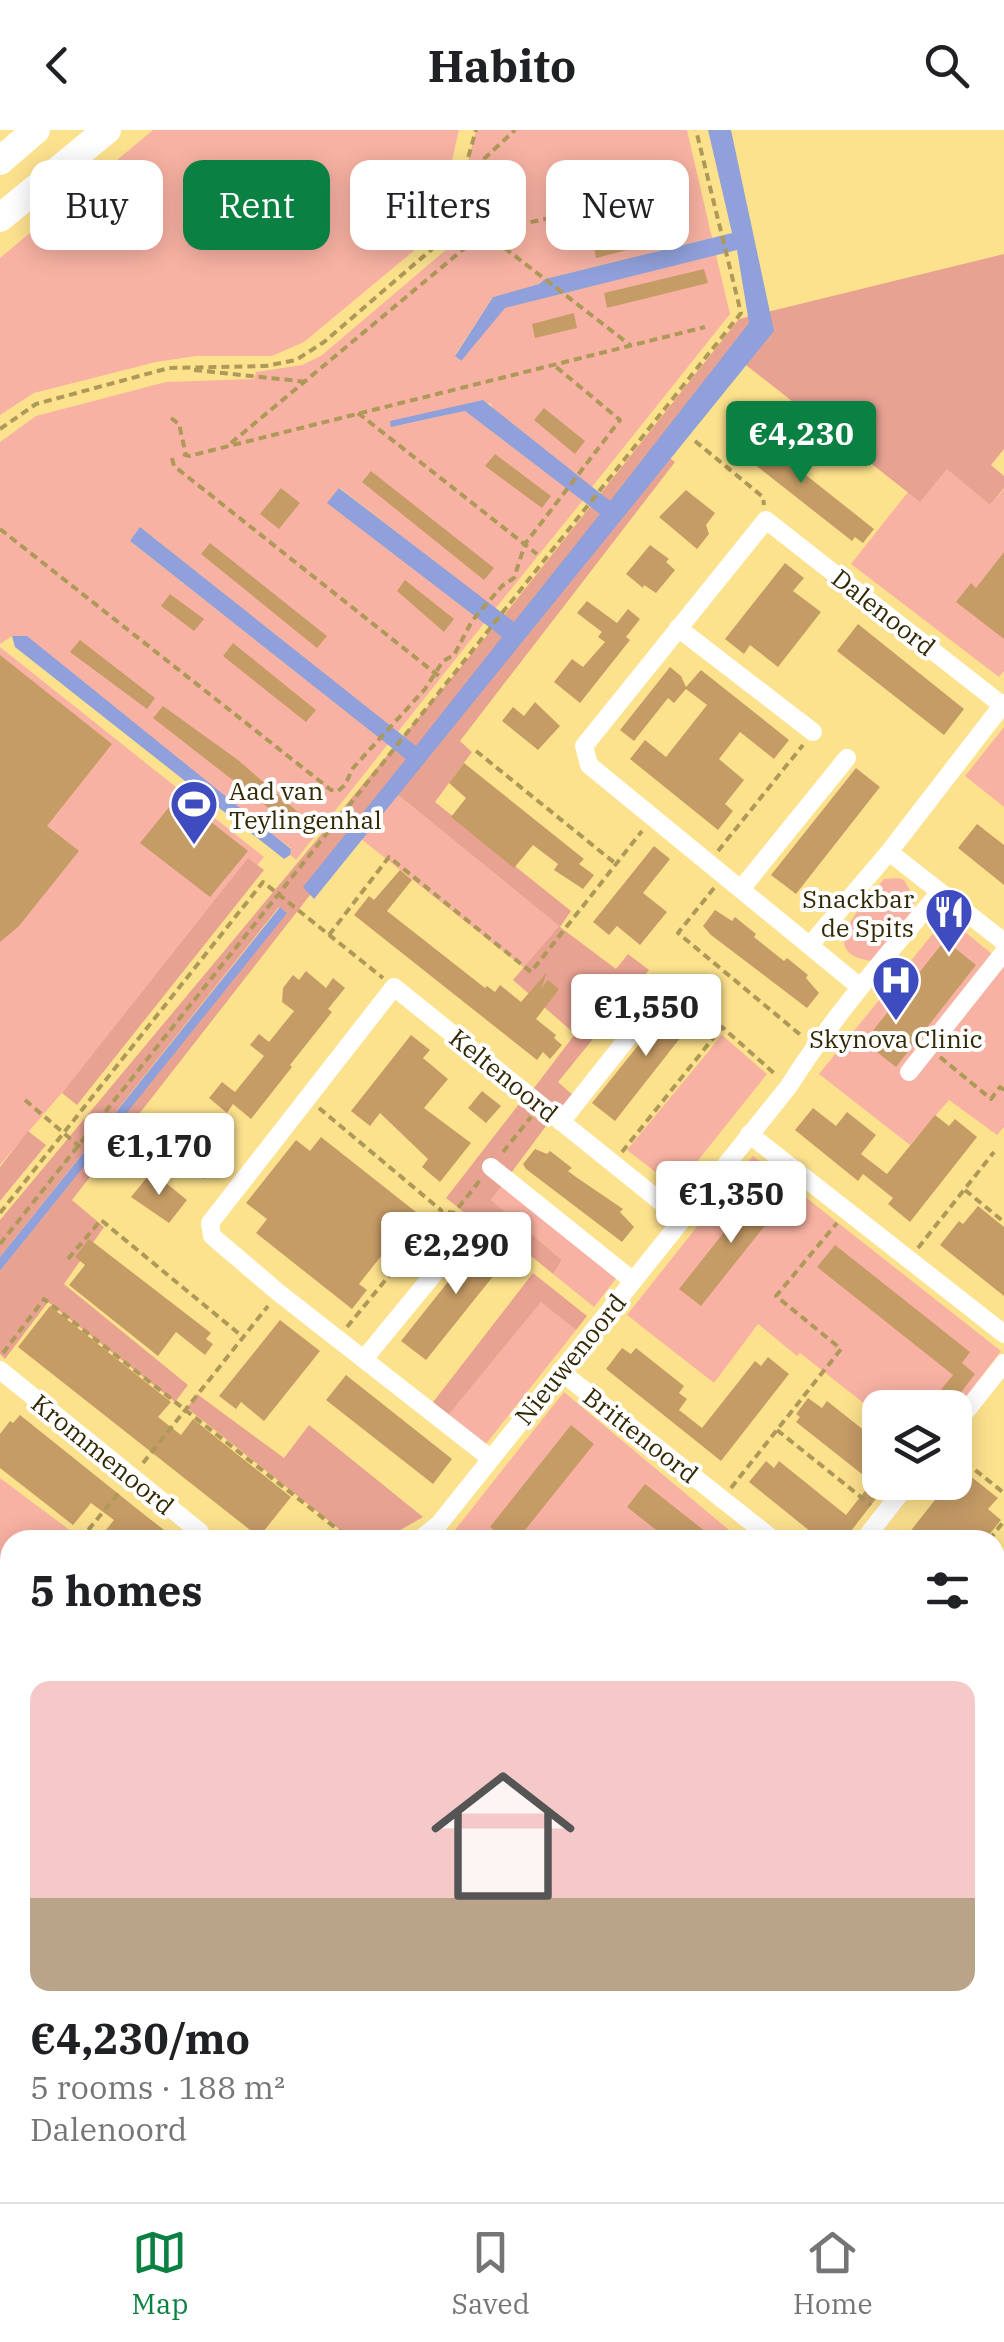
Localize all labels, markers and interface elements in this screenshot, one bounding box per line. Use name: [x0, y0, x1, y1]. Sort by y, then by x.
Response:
text: Habito: [428, 36, 576, 94]
icon: back: [30, 38, 85, 93]
icon: search: [919, 38, 974, 93]
chip: Buy: [30, 160, 163, 250]
chip: Rent: [183, 160, 330, 250]
chip: Filters: [350, 160, 526, 250]
chip: New: [546, 160, 689, 250]
pin: €4,230: [720, 401, 882, 486]
text: €4,230: [748, 412, 854, 454]
street label: Dalenoord: [825, 561, 943, 663]
place label: Aad van Teylingenhal: [229, 774, 382, 836]
sports icon: Aad van Teylingenhal: [168, 778, 220, 846]
place label: Snackbar de Spits: [802, 882, 914, 944]
restaurant icon: Snackbar de Spits: [923, 886, 975, 954]
hospital icon: Skynova Clinic: [870, 954, 922, 1022]
pin: €1,550: [565, 974, 727, 1059]
text: €1,550: [593, 985, 699, 1027]
street label: Keltenoord: [443, 1021, 565, 1129]
place label: Skynova Clinic: [809, 1022, 983, 1055]
pin: €1,170: [78, 1113, 240, 1198]
text: €1,170: [106, 1124, 212, 1166]
pin: €1,350: [650, 1161, 812, 1246]
text: €1,350: [678, 1172, 784, 1214]
pin: €2,290: [375, 1212, 537, 1297]
text: €2,290: [403, 1223, 509, 1265]
street label: Nieuwenoord: [507, 1287, 633, 1431]
street label: Brittenoord: [577, 1380, 705, 1490]
street label: Krommenoord: [25, 1386, 181, 1522]
map controls: [862, 1390, 972, 1500]
button: layers: [862, 1390, 972, 1500]
text: 5 homes: [30, 1563, 203, 1618]
icon: filters: [920, 1563, 975, 1618]
icon: home: [413, 1746, 593, 1926]
text: €4,230/mo: [30, 2011, 250, 2066]
text: 5 rooms · 188 m²: [30, 2066, 285, 2108]
text: Dalenoord: [30, 2108, 187, 2150]
tab: Map: [132, 2225, 188, 2322]
tab: Saved: [451, 2225, 530, 2322]
tab: Home: [793, 2225, 872, 2322]

